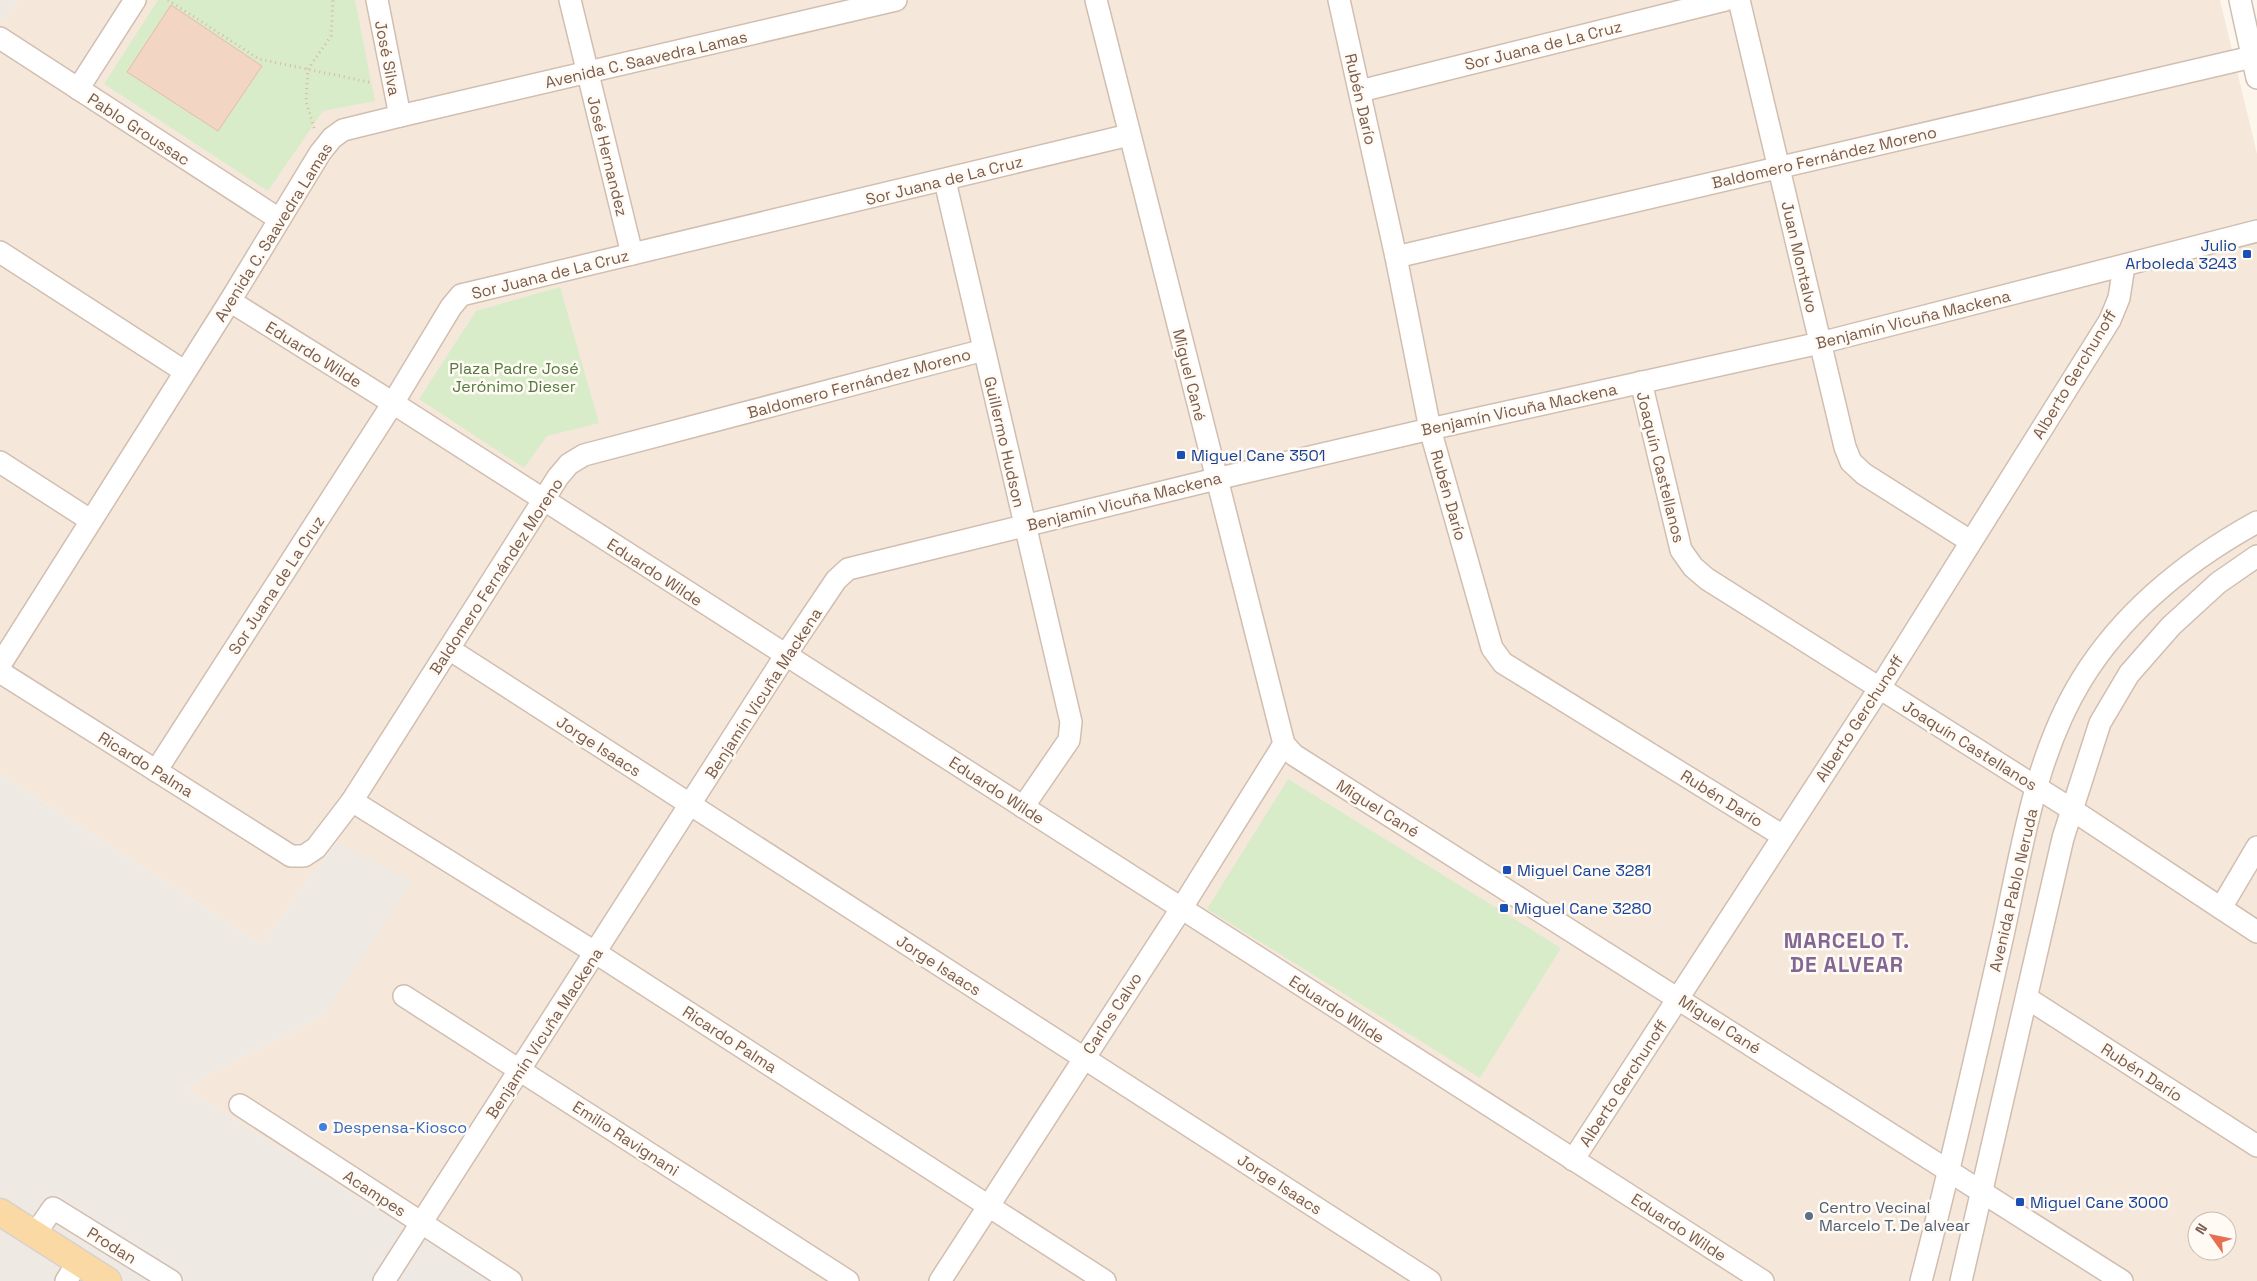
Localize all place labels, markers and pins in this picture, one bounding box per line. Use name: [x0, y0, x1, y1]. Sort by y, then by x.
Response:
place label: Julio Arboleda 3243: [2125, 235, 2237, 274]
marker: Julio Arboleda 3243: [2241, 248, 2253, 260]
place label: Miguel Cane 3501: [1191, 445, 1325, 466]
marker: Miguel Cane 3501: [1175, 449, 1187, 461]
place label: Miguel Cane 3281: [1517, 860, 1651, 881]
marker: Miguel Cane 3281: [1501, 864, 1513, 876]
place label: Miguel Cane 3280: [1514, 898, 1652, 919]
marker: Miguel Cane 3280: [1498, 902, 1510, 914]
place label: Despensa-Kiosco: [333, 1117, 467, 1138]
marker: Despensa-Kiosco: [317, 1121, 329, 1133]
place label: Miguel Cane 3000: [2030, 1192, 2169, 1213]
marker: Miguel Cane 3000: [2014, 1196, 2026, 1208]
place label: Centro Vecinal Marcelo T. De alvear: [1819, 1197, 1970, 1236]
marker: Centro Vecinal Marcelo T. De alvear: [1803, 1210, 1815, 1222]

